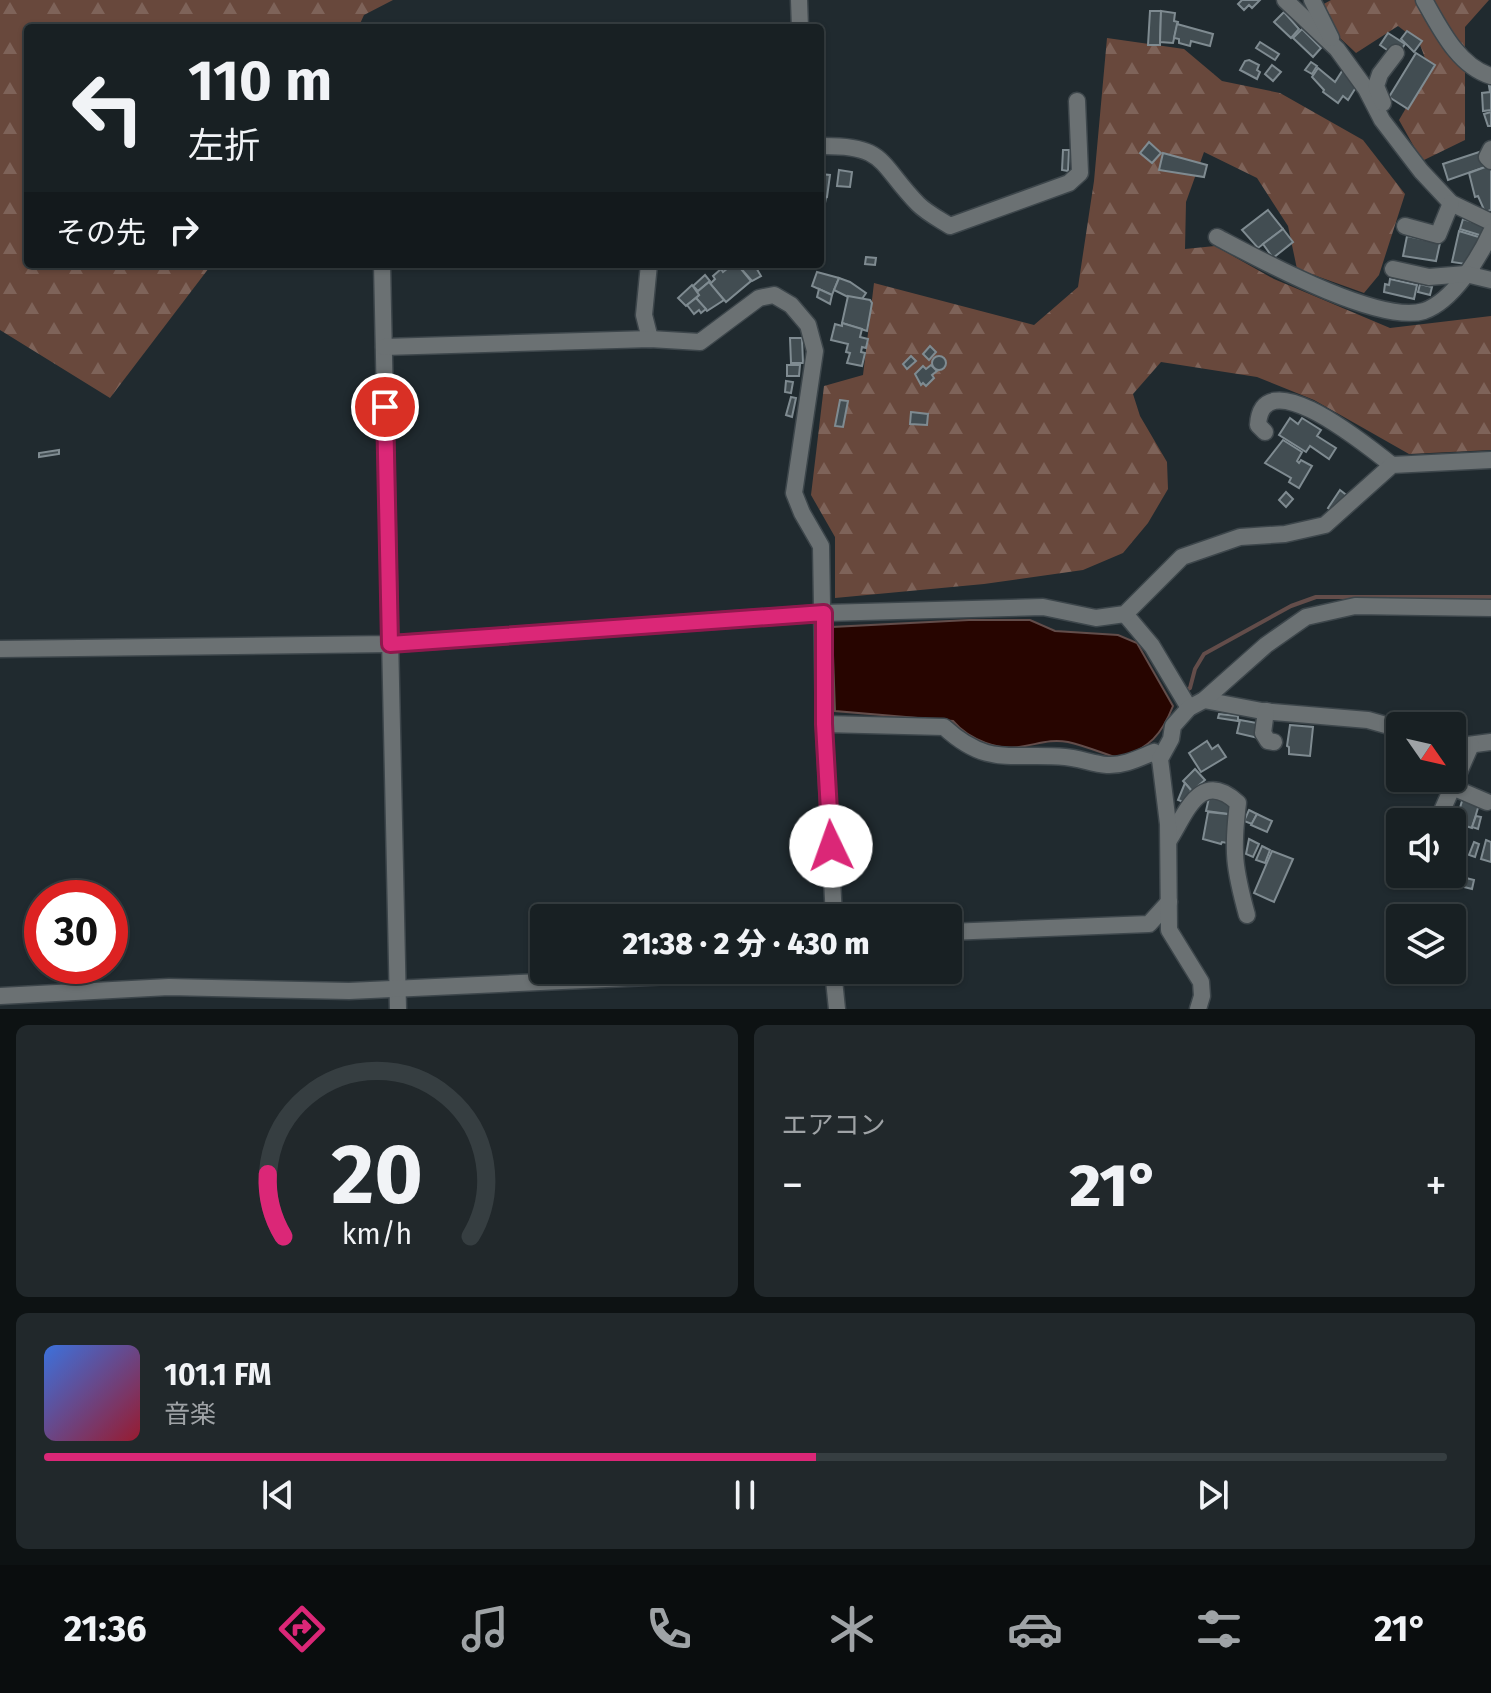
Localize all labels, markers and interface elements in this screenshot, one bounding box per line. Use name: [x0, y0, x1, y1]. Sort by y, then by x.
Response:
text: 110 m: [188, 48, 332, 115]
icon: left: [56, 56, 160, 160]
text: 左折: [188, 124, 260, 168]
icon: right: [162, 208, 206, 252]
text: その先: [56, 215, 146, 251]
pin: [351, 373, 419, 441]
icon: arrive: [363, 385, 407, 429]
north arrow: [1386, 712, 1466, 792]
map controls: [1386, 712, 1466, 984]
position arrow: [789, 804, 873, 888]
button: sound: [1386, 808, 1466, 888]
speed limit sign: 30: [24, 880, 128, 984]
button: layers: [1386, 904, 1466, 984]
text: 21:38 · 2 分 · 430 m: [622, 926, 870, 962]
text: エアコン: [782, 1110, 886, 1141]
text: 20: [331, 1125, 423, 1225]
text: 21°: [1069, 1150, 1159, 1222]
text: −: [782, 1159, 804, 1212]
text: +: [1425, 1159, 1447, 1212]
text: km/h: [341, 1217, 412, 1252]
text: 101.1 FM: [164, 1357, 271, 1393]
text: 音楽: [164, 1399, 216, 1430]
icon: previous: [256, 1473, 300, 1517]
icon: pause: [723, 1473, 767, 1517]
icon: next: [1191, 1473, 1235, 1517]
icon: directions: [274, 1601, 330, 1657]
icon: music: [457, 1601, 513, 1657]
icon: phone: [641, 1601, 697, 1657]
icon: climate: [824, 1601, 880, 1657]
icon: car: [1007, 1601, 1063, 1657]
icon: filters: [1191, 1601, 1247, 1657]
text: 21:36: [64, 1607, 146, 1651]
text: 21°: [1374, 1607, 1427, 1651]

